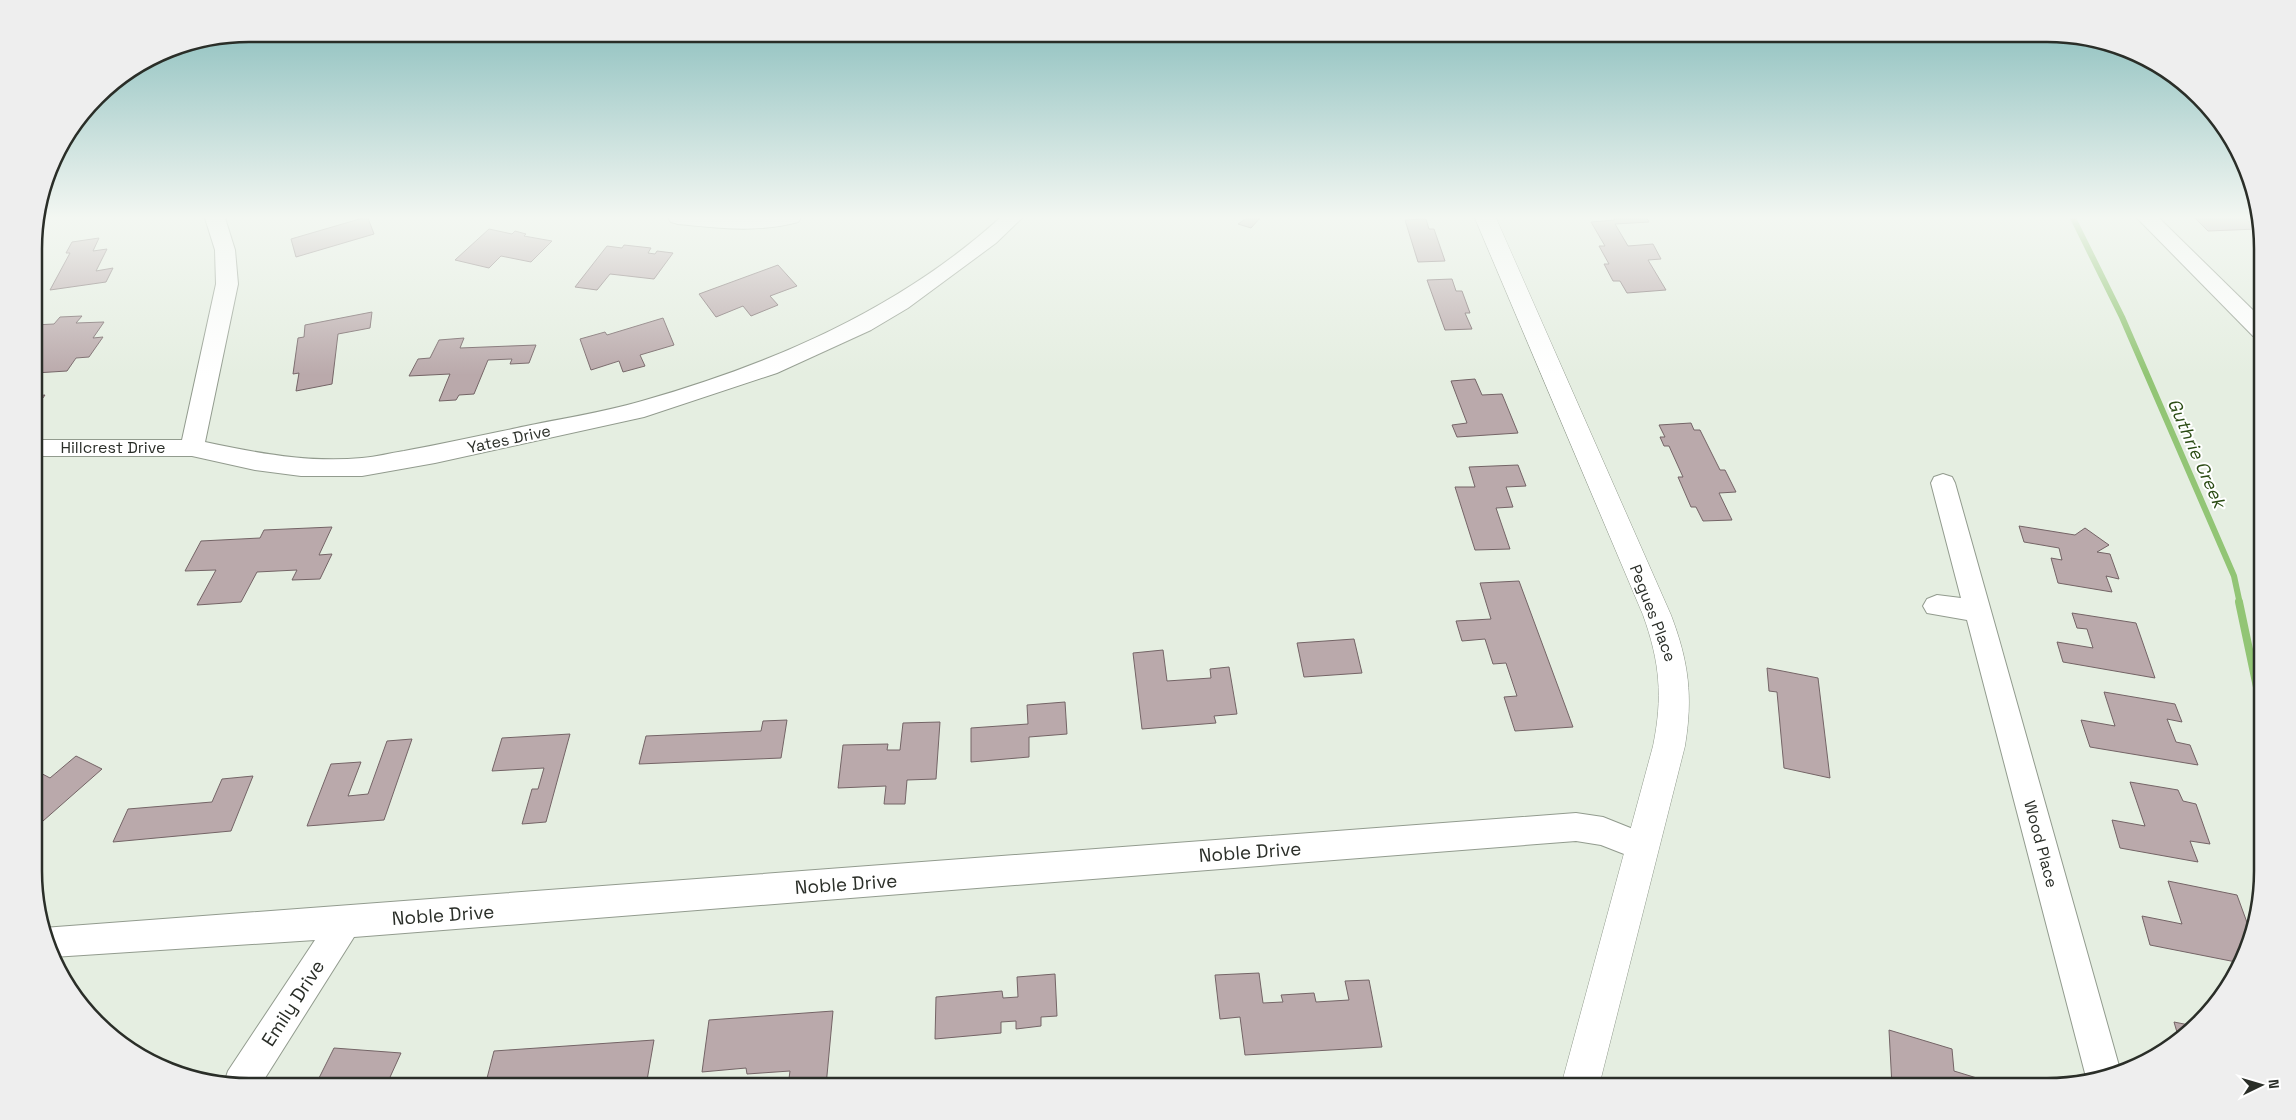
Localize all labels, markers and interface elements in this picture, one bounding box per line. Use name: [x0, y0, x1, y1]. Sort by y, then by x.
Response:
water label: Guthrie Creek: [2163, 395, 2232, 514]
street label: Yates Drive: [465, 420, 553, 458]
street label: Hillcrest Drive: [60, 437, 166, 458]
street label: Pegues Place: [1625, 561, 1681, 665]
street label: Wood Place: [2019, 798, 2063, 890]
street label: Noble Drive: [1198, 836, 1302, 868]
street label: Noble Drive: [794, 868, 898, 900]
street label: Noble Drive: [391, 899, 495, 931]
street label: Emily Drive: [256, 955, 330, 1051]
north arrow: [2236, 1060, 2286, 1110]
text: N: [2265, 1078, 2283, 1089]

